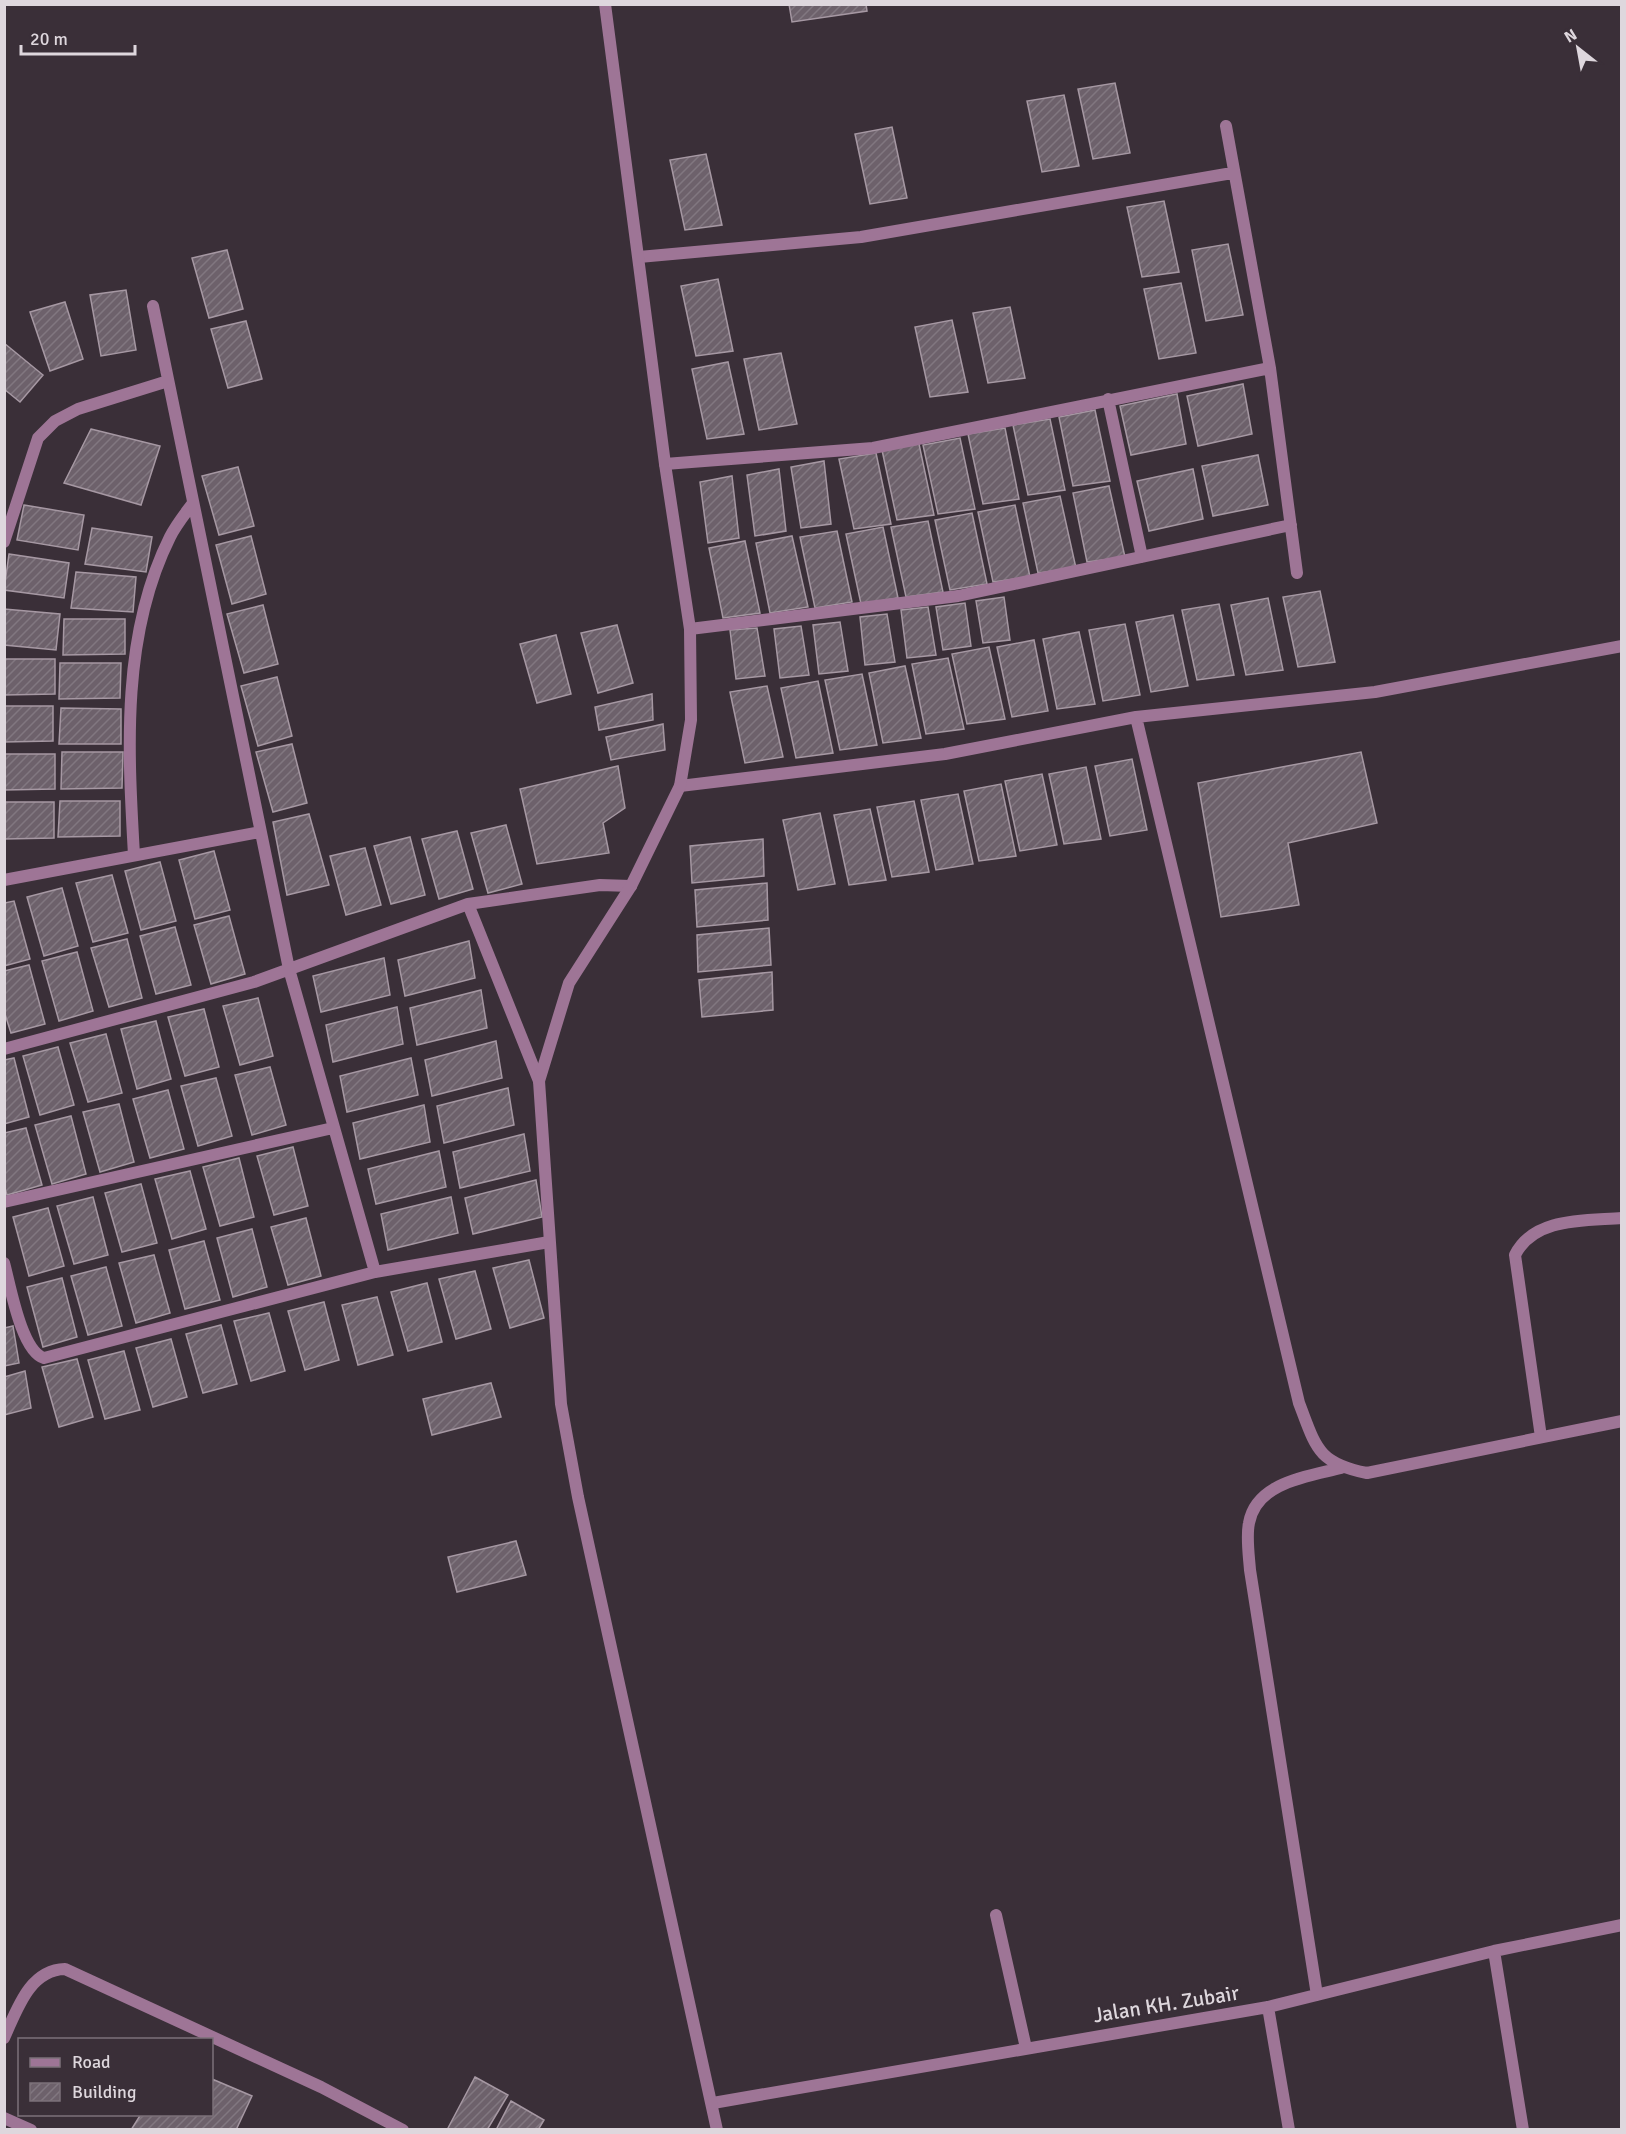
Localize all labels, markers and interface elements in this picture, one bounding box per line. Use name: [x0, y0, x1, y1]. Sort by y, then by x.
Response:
scale bar: [21, 18, 135, 56]
north arrow: [1548, 18, 1608, 78]
text: N: [1561, 25, 1581, 47]
text: 20 m: [30, 28, 68, 50]
street label: Jalan KH. Zubair: [1091, 1980, 1241, 2028]
legend: [18, 2038, 213, 2116]
text: Road: [72, 2051, 111, 2073]
text: Building: [72, 2081, 136, 2103]

